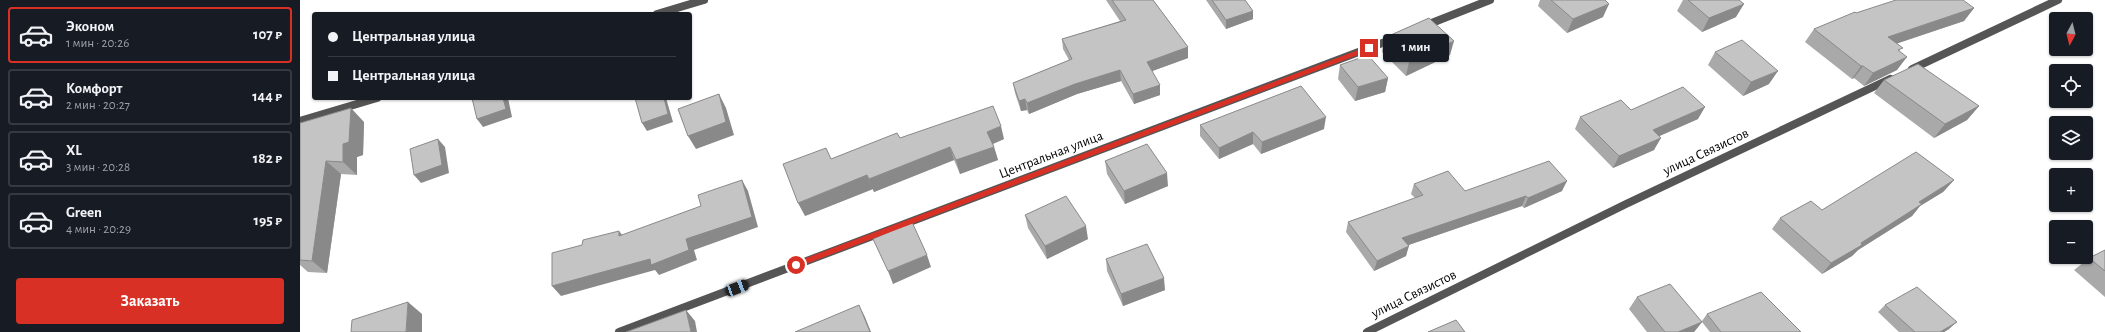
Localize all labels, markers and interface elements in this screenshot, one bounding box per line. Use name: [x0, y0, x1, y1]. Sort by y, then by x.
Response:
north arrow: [2049, 12, 2093, 56]
map controls: [2049, 12, 2093, 264]
icon: car: [18, 17, 54, 53]
text: Эконом: [66, 19, 114, 34]
text: 107 ₽: [253, 27, 282, 42]
text: Центральная улица: [352, 29, 475, 44]
callout: 1 мин: [1383, 34, 1449, 62]
text: 1 мин · 20:26: [66, 37, 129, 50]
route end: [1360, 39, 1378, 57]
text: 1 мин: [1402, 41, 1431, 54]
button: locate: [2049, 64, 2093, 108]
text: Центральная улица: [352, 68, 475, 83]
icon: car: [18, 79, 54, 115]
text: Комфорт: [66, 81, 122, 96]
text: 144 ₽: [252, 89, 282, 104]
text: 2 мин · 20:27: [66, 99, 130, 112]
button: layers: [2049, 116, 2093, 160]
street label: улица Связистов: [1660, 126, 1751, 178]
street label: Центральная улица: [997, 129, 1105, 181]
icon: car: [18, 141, 54, 177]
text: XL: [66, 143, 82, 158]
text: 182 ₽: [253, 151, 282, 166]
text: 3 мин · 20:28: [66, 161, 130, 174]
button: +: [2049, 168, 2093, 212]
icon: car: [18, 203, 54, 239]
text: Green: [66, 205, 102, 220]
text: 195 ₽: [254, 213, 282, 228]
button: −: [2049, 220, 2093, 264]
text: 4 мин · 20:29: [66, 223, 131, 236]
route start: [787, 256, 805, 274]
street label: улица Связистов: [1368, 267, 1459, 321]
button: Заказать: [16, 278, 284, 324]
car: [724, 278, 750, 298]

